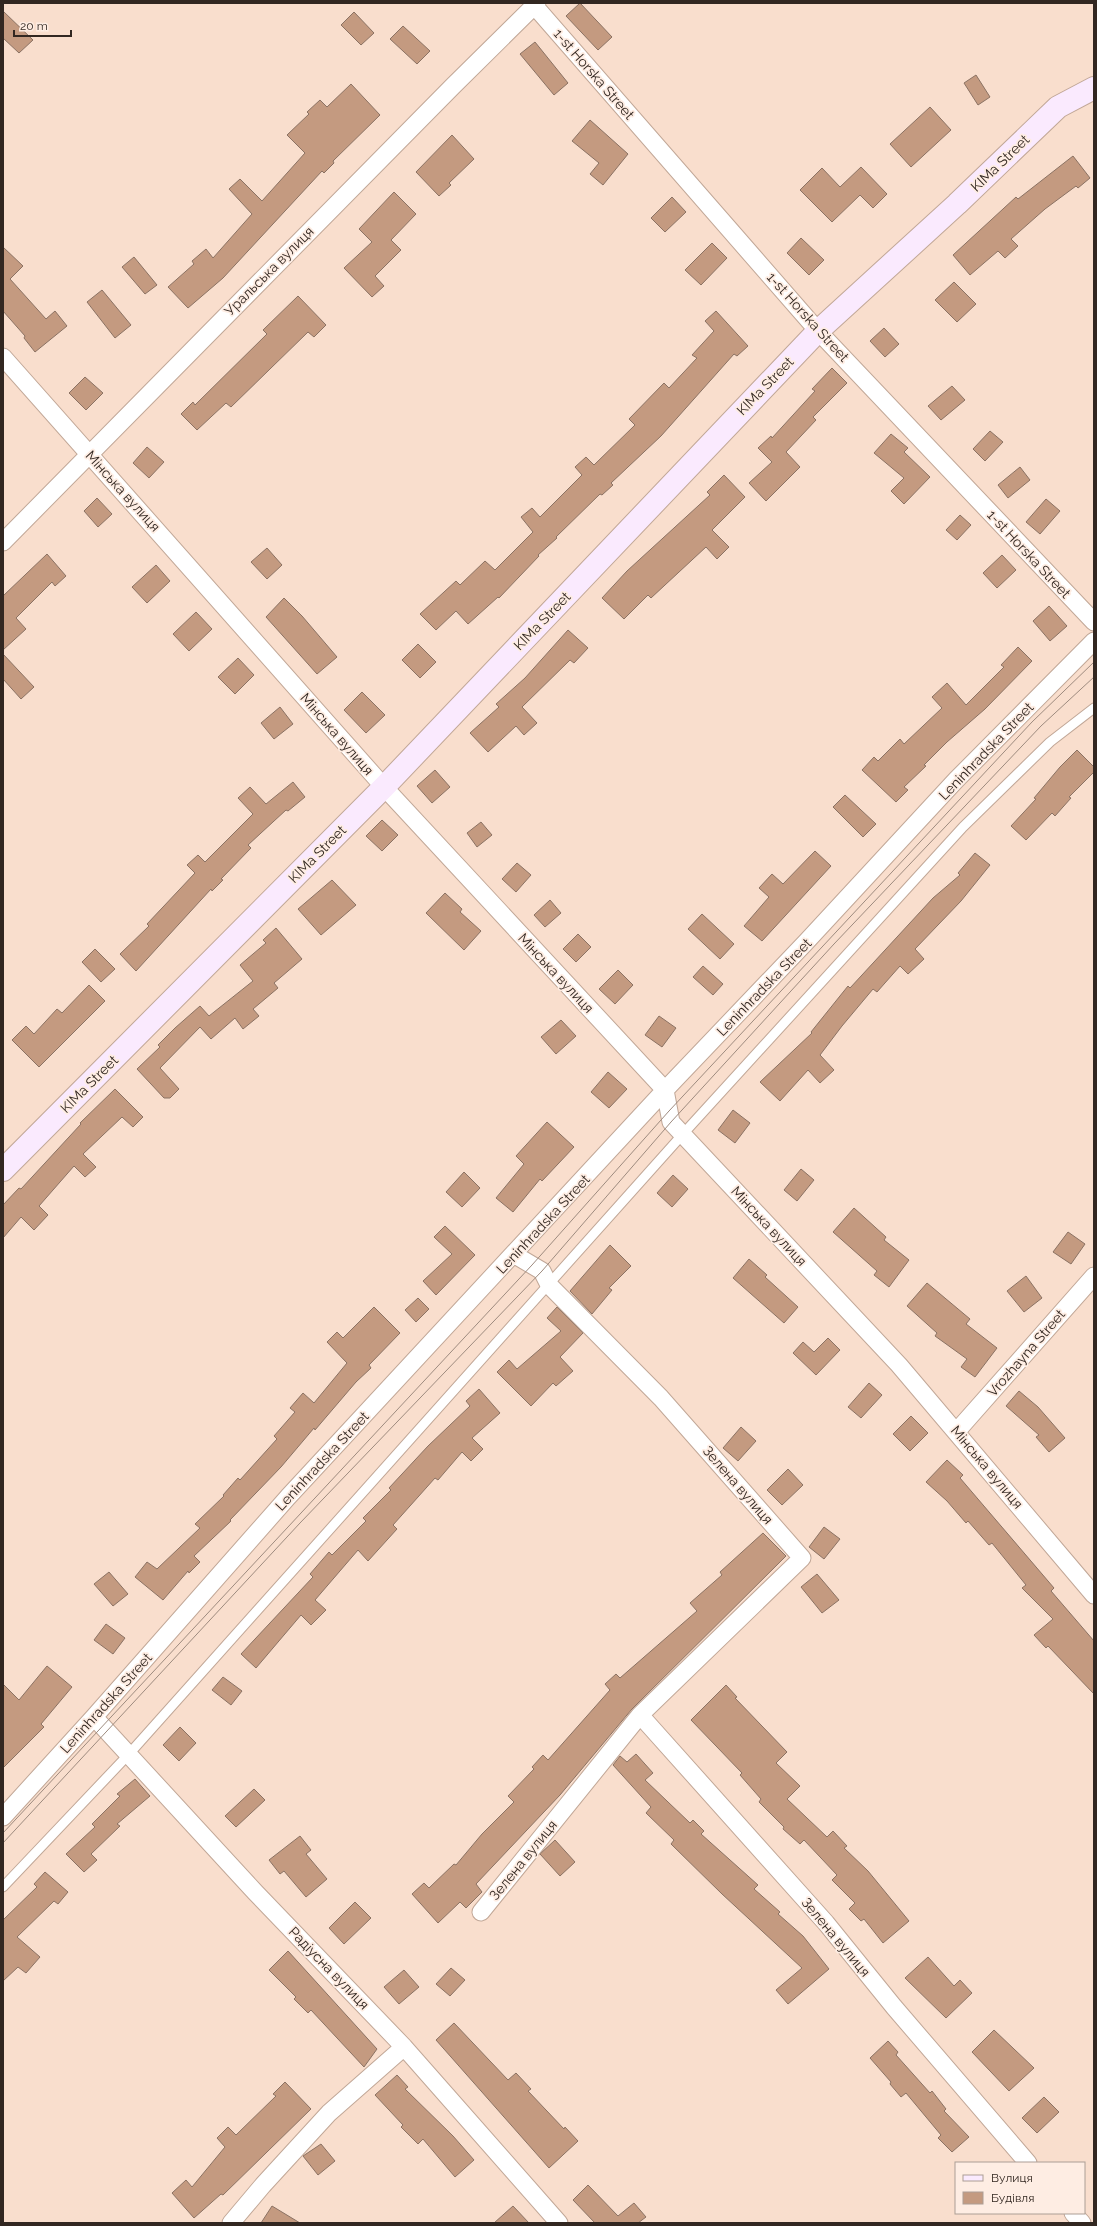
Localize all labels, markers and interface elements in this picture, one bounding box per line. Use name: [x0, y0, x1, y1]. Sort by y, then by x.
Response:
scale bar: [14, 12, 71, 38]
text: 20 m: [20, 19, 48, 33]
street label: 1-st Horska Street: [550, 26, 638, 123]
street label: KIMa Street: [968, 131, 1033, 195]
street label: Уральська вулиця: [221, 223, 317, 319]
street label: 1-st Horska Street: [764, 269, 852, 365]
street label: KIMa Street: [733, 353, 797, 418]
street label: Мінська вулиця: [83, 447, 163, 535]
street label: 1-st Horska Street: [984, 507, 1074, 602]
street label: KIMa Street: [510, 588, 574, 653]
street label: Мінська вулиця: [297, 690, 377, 778]
street label: Leninhradska Street: [935, 699, 1037, 803]
street label: KIMa Street: [285, 822, 349, 886]
street label: Мінська вулиця: [515, 930, 597, 1016]
street label: Leninhradska Street: [713, 935, 815, 1039]
street label: KIMa Street: [57, 1052, 121, 1116]
street label: Leninhradska Street: [493, 1171, 593, 1277]
street label: Мінська вулиця: [728, 1183, 810, 1269]
street label: Vrozhayna Street: [984, 1306, 1068, 1400]
street label: Leninhradska Street: [272, 1408, 372, 1514]
street label: Мінська вулиця: [948, 1422, 1026, 1512]
street label: Зелена вулиця: [700, 1443, 776, 1527]
street label: Leninhradska Street: [57, 1649, 155, 1756]
street label: Зелена вулиця: [486, 1817, 560, 1903]
street label: Зелена вулиця: [798, 1894, 874, 1980]
street label: Радіусна вулиця: [286, 1923, 372, 2013]
legend: [955, 2162, 1085, 2214]
text: Вулиця: [991, 2171, 1033, 2185]
text: Будівля: [991, 2191, 1034, 2205]

